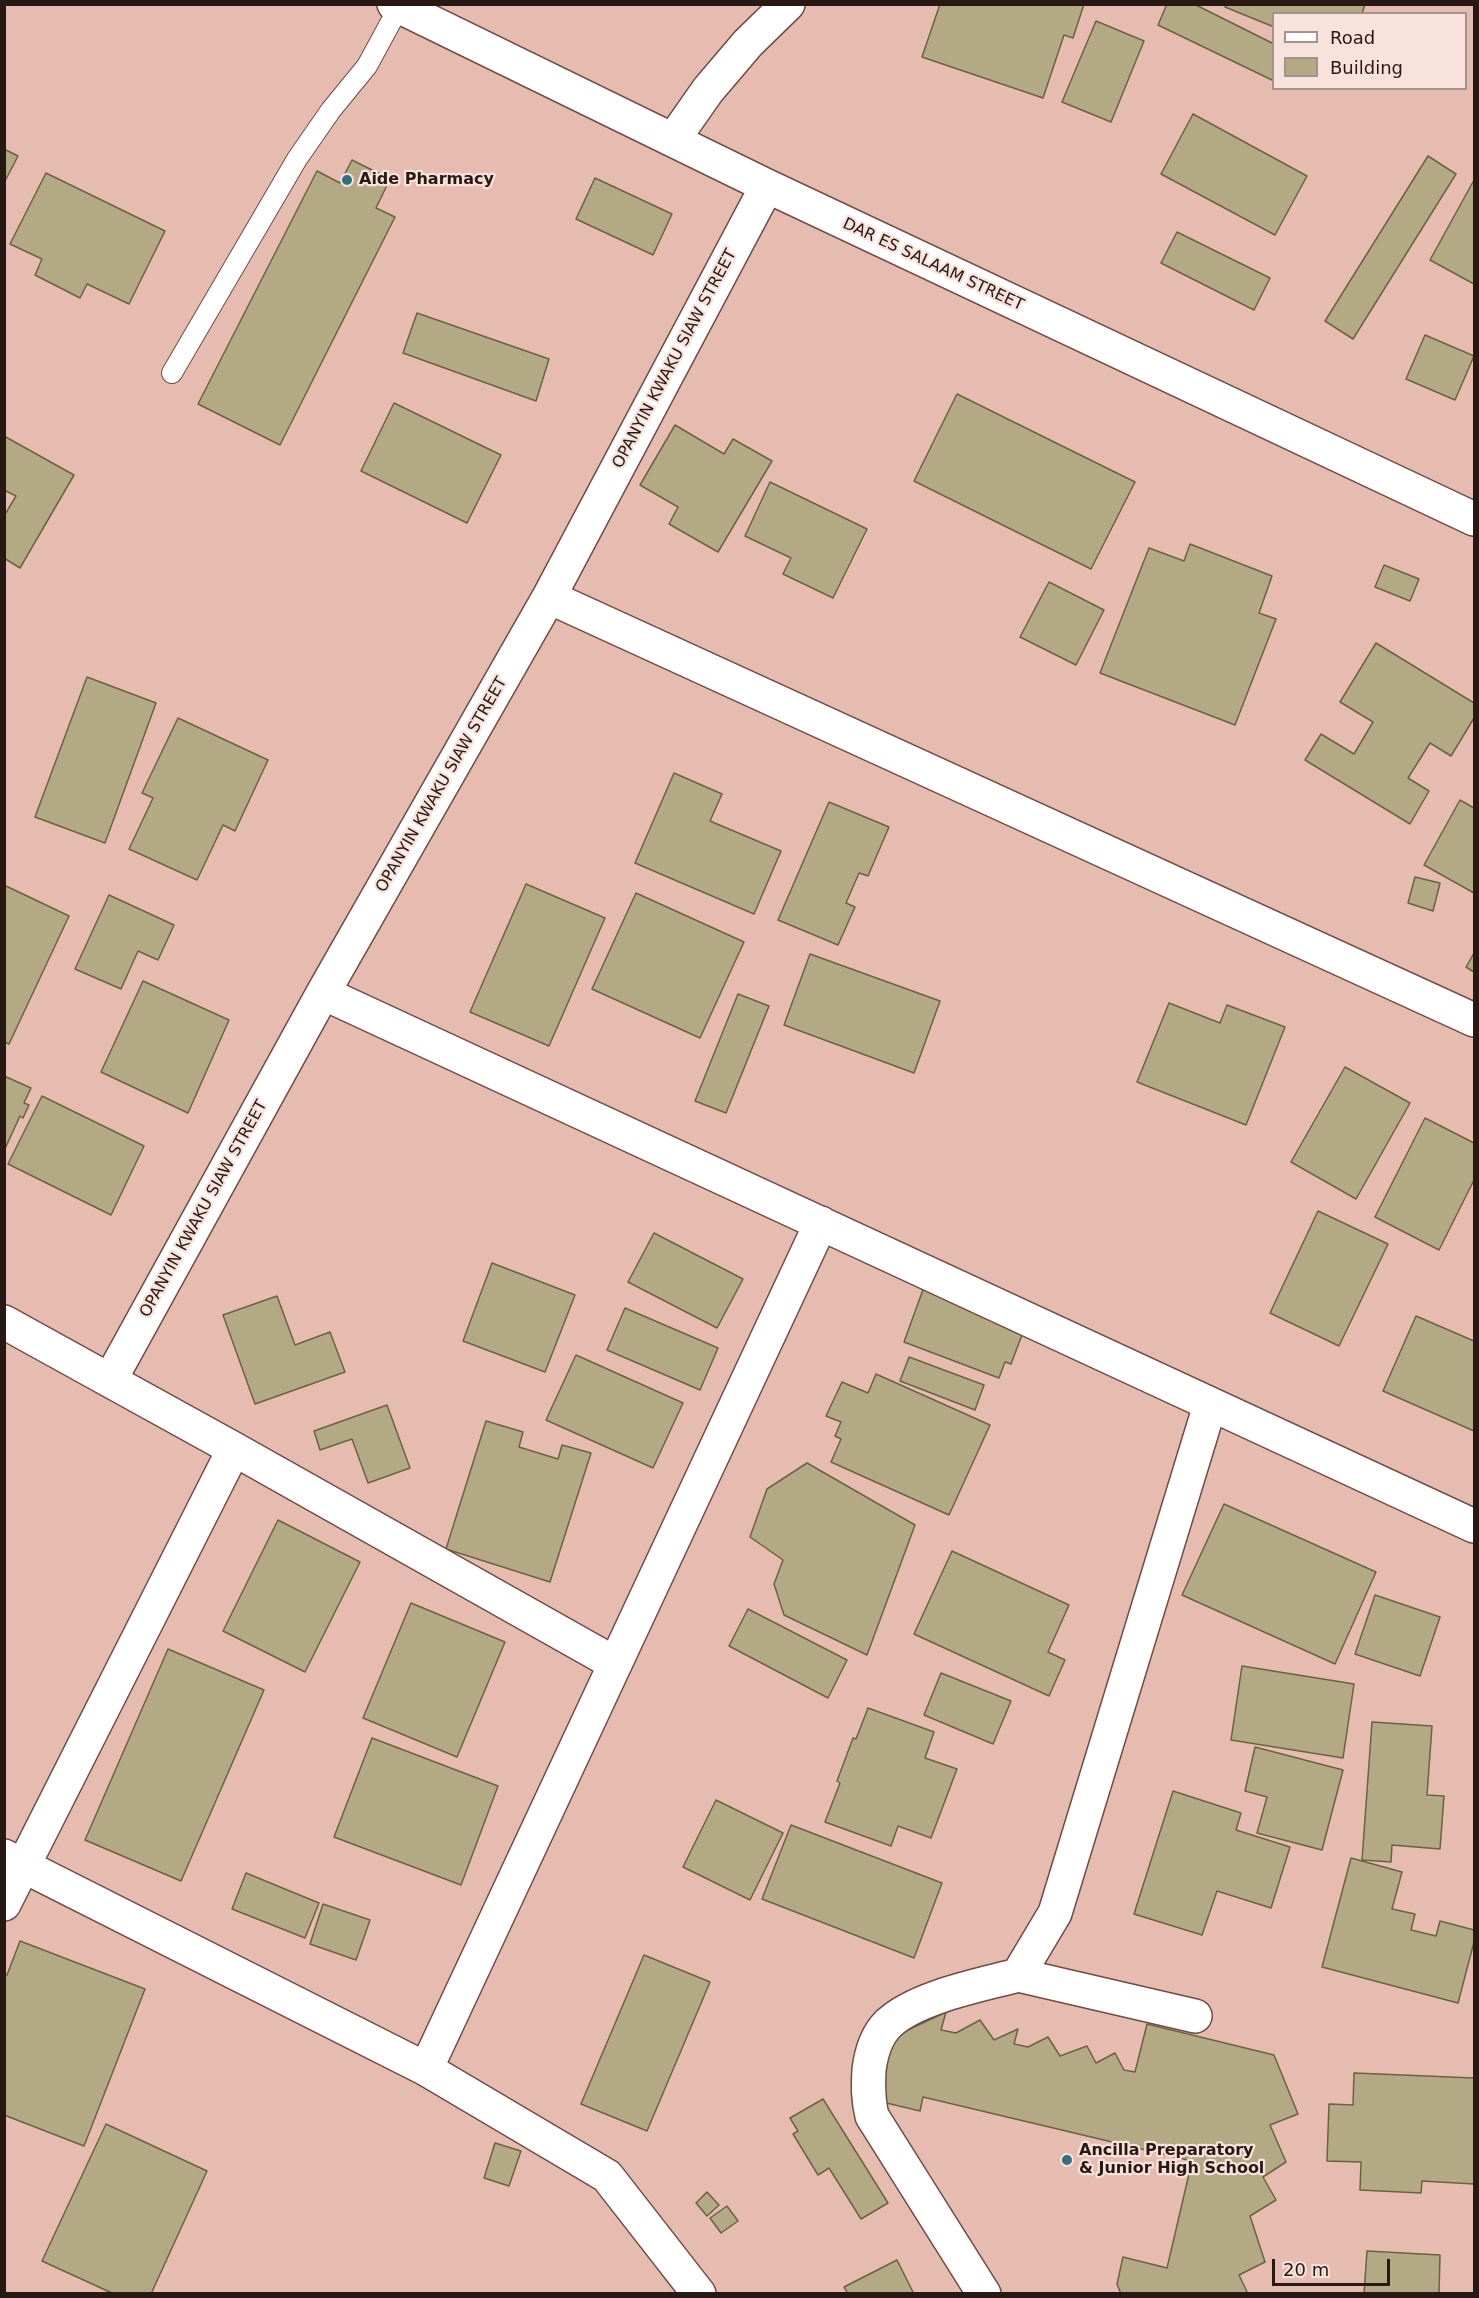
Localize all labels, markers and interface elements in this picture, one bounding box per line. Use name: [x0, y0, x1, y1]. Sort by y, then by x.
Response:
legend: [1272, 12, 1467, 90]
text: Road: [1330, 27, 1375, 48]
text: Building: [1330, 57, 1403, 78]
place label: Aide Pharmacy: [359, 170, 494, 190]
marker: Aide Pharmacy: [340, 173, 354, 187]
street label: DAR ES SALAAM STREET: [839, 215, 1027, 315]
street label: OPANYIN KWAKU SIAW STREET: [609, 246, 741, 472]
street label: OPANYIN KWAKU SIAW STREET: [372, 674, 512, 896]
street label: OPANYIN KWAKU SIAW STREET: [136, 1097, 272, 1321]
place label: Ancilla Preparatory & Junior High School: [1079, 2141, 1264, 2179]
marker: Ancilla Preparatory & Junior High School: [1060, 2153, 1074, 2167]
scale bar: [1275, 2247, 1394, 2285]
text: 20 m: [1283, 2259, 1329, 2280]

